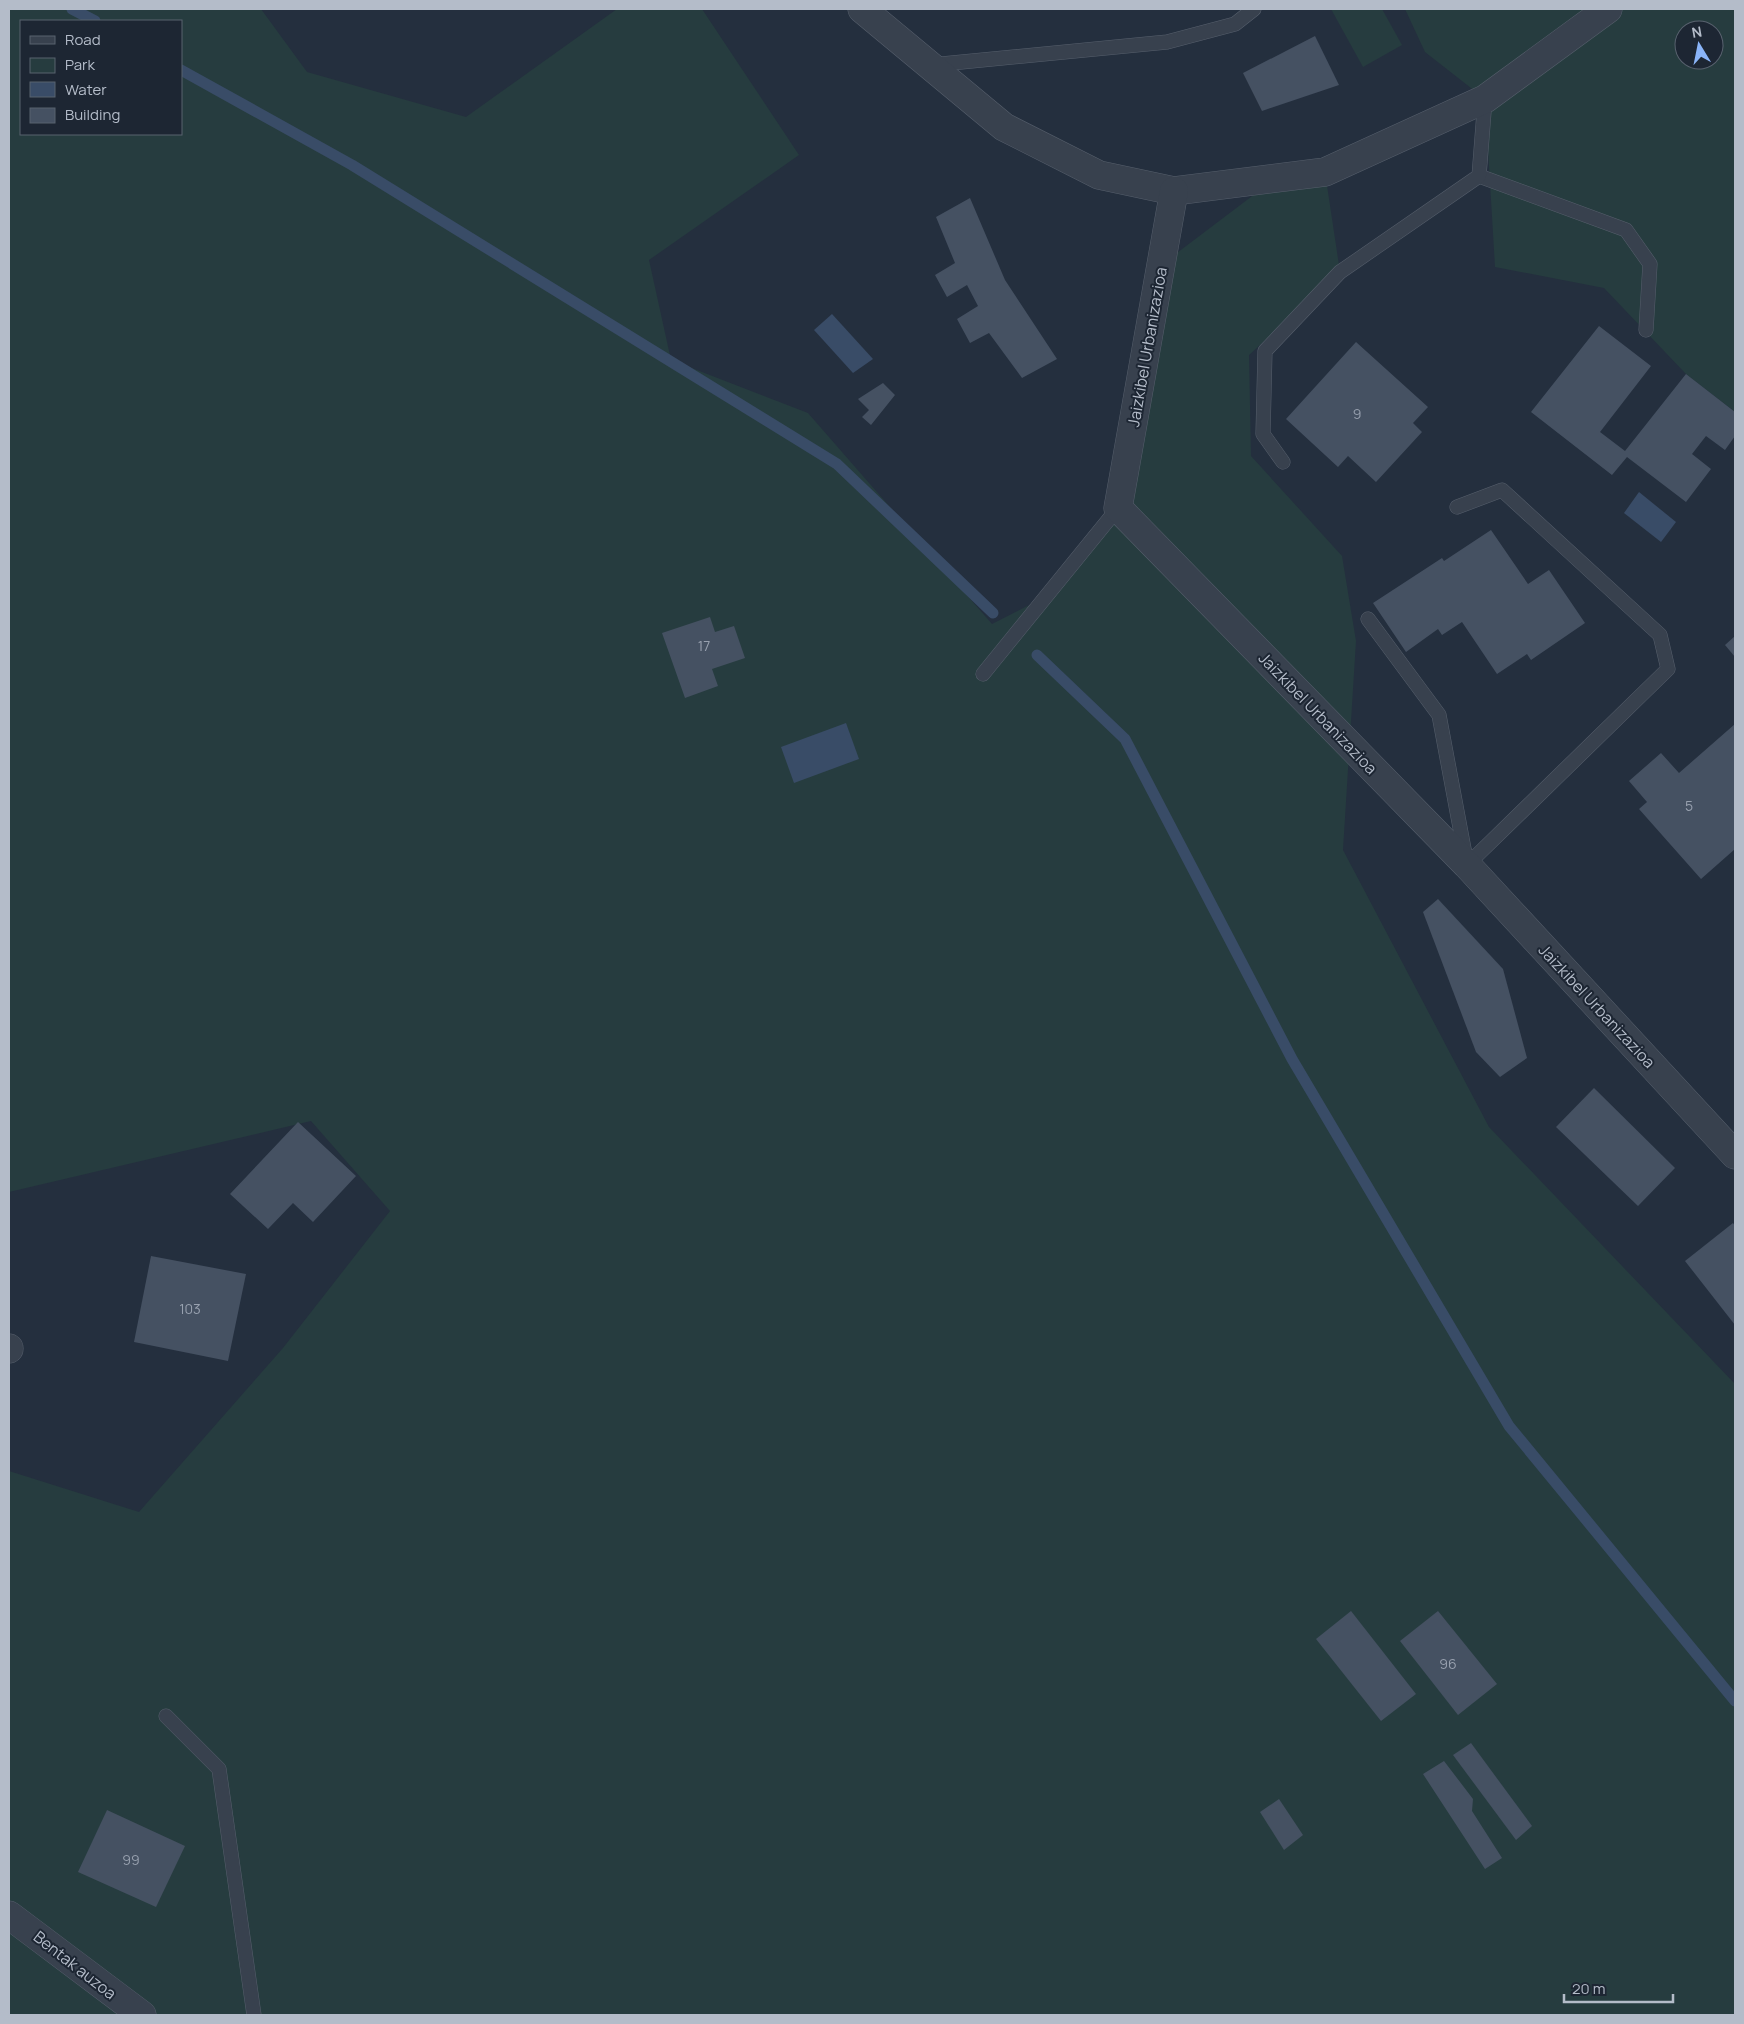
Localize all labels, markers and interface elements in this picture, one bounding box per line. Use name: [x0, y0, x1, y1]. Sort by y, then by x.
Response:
legend: [20, 20, 182, 135]
north arrow: [1674, 20, 1724, 70]
text: N: [1690, 21, 1703, 42]
text: Road: [65, 29, 101, 50]
text: Park: [65, 54, 95, 75]
text: Water: [65, 79, 107, 100]
text: Building: [65, 104, 120, 125]
street label: Jaizkibel Urbanizazioa: [1122, 265, 1172, 429]
house number: 9: [1353, 404, 1361, 423]
house number: 17: [698, 636, 710, 655]
street label: Jaizkibel Urbanizazioa: [1254, 647, 1382, 779]
house number: 5: [1685, 796, 1693, 815]
street label: Jaizkibel Urbanizazioa: [1534, 939, 1660, 1073]
house number: 103: [179, 1299, 201, 1318]
house number: 96: [1439, 1654, 1457, 1673]
house number: 99: [122, 1850, 140, 1869]
street label: Bentak auzoa: [29, 1926, 121, 2004]
scale bar: [1564, 1972, 1673, 2004]
text: 20 m: [1572, 1978, 1605, 1999]

